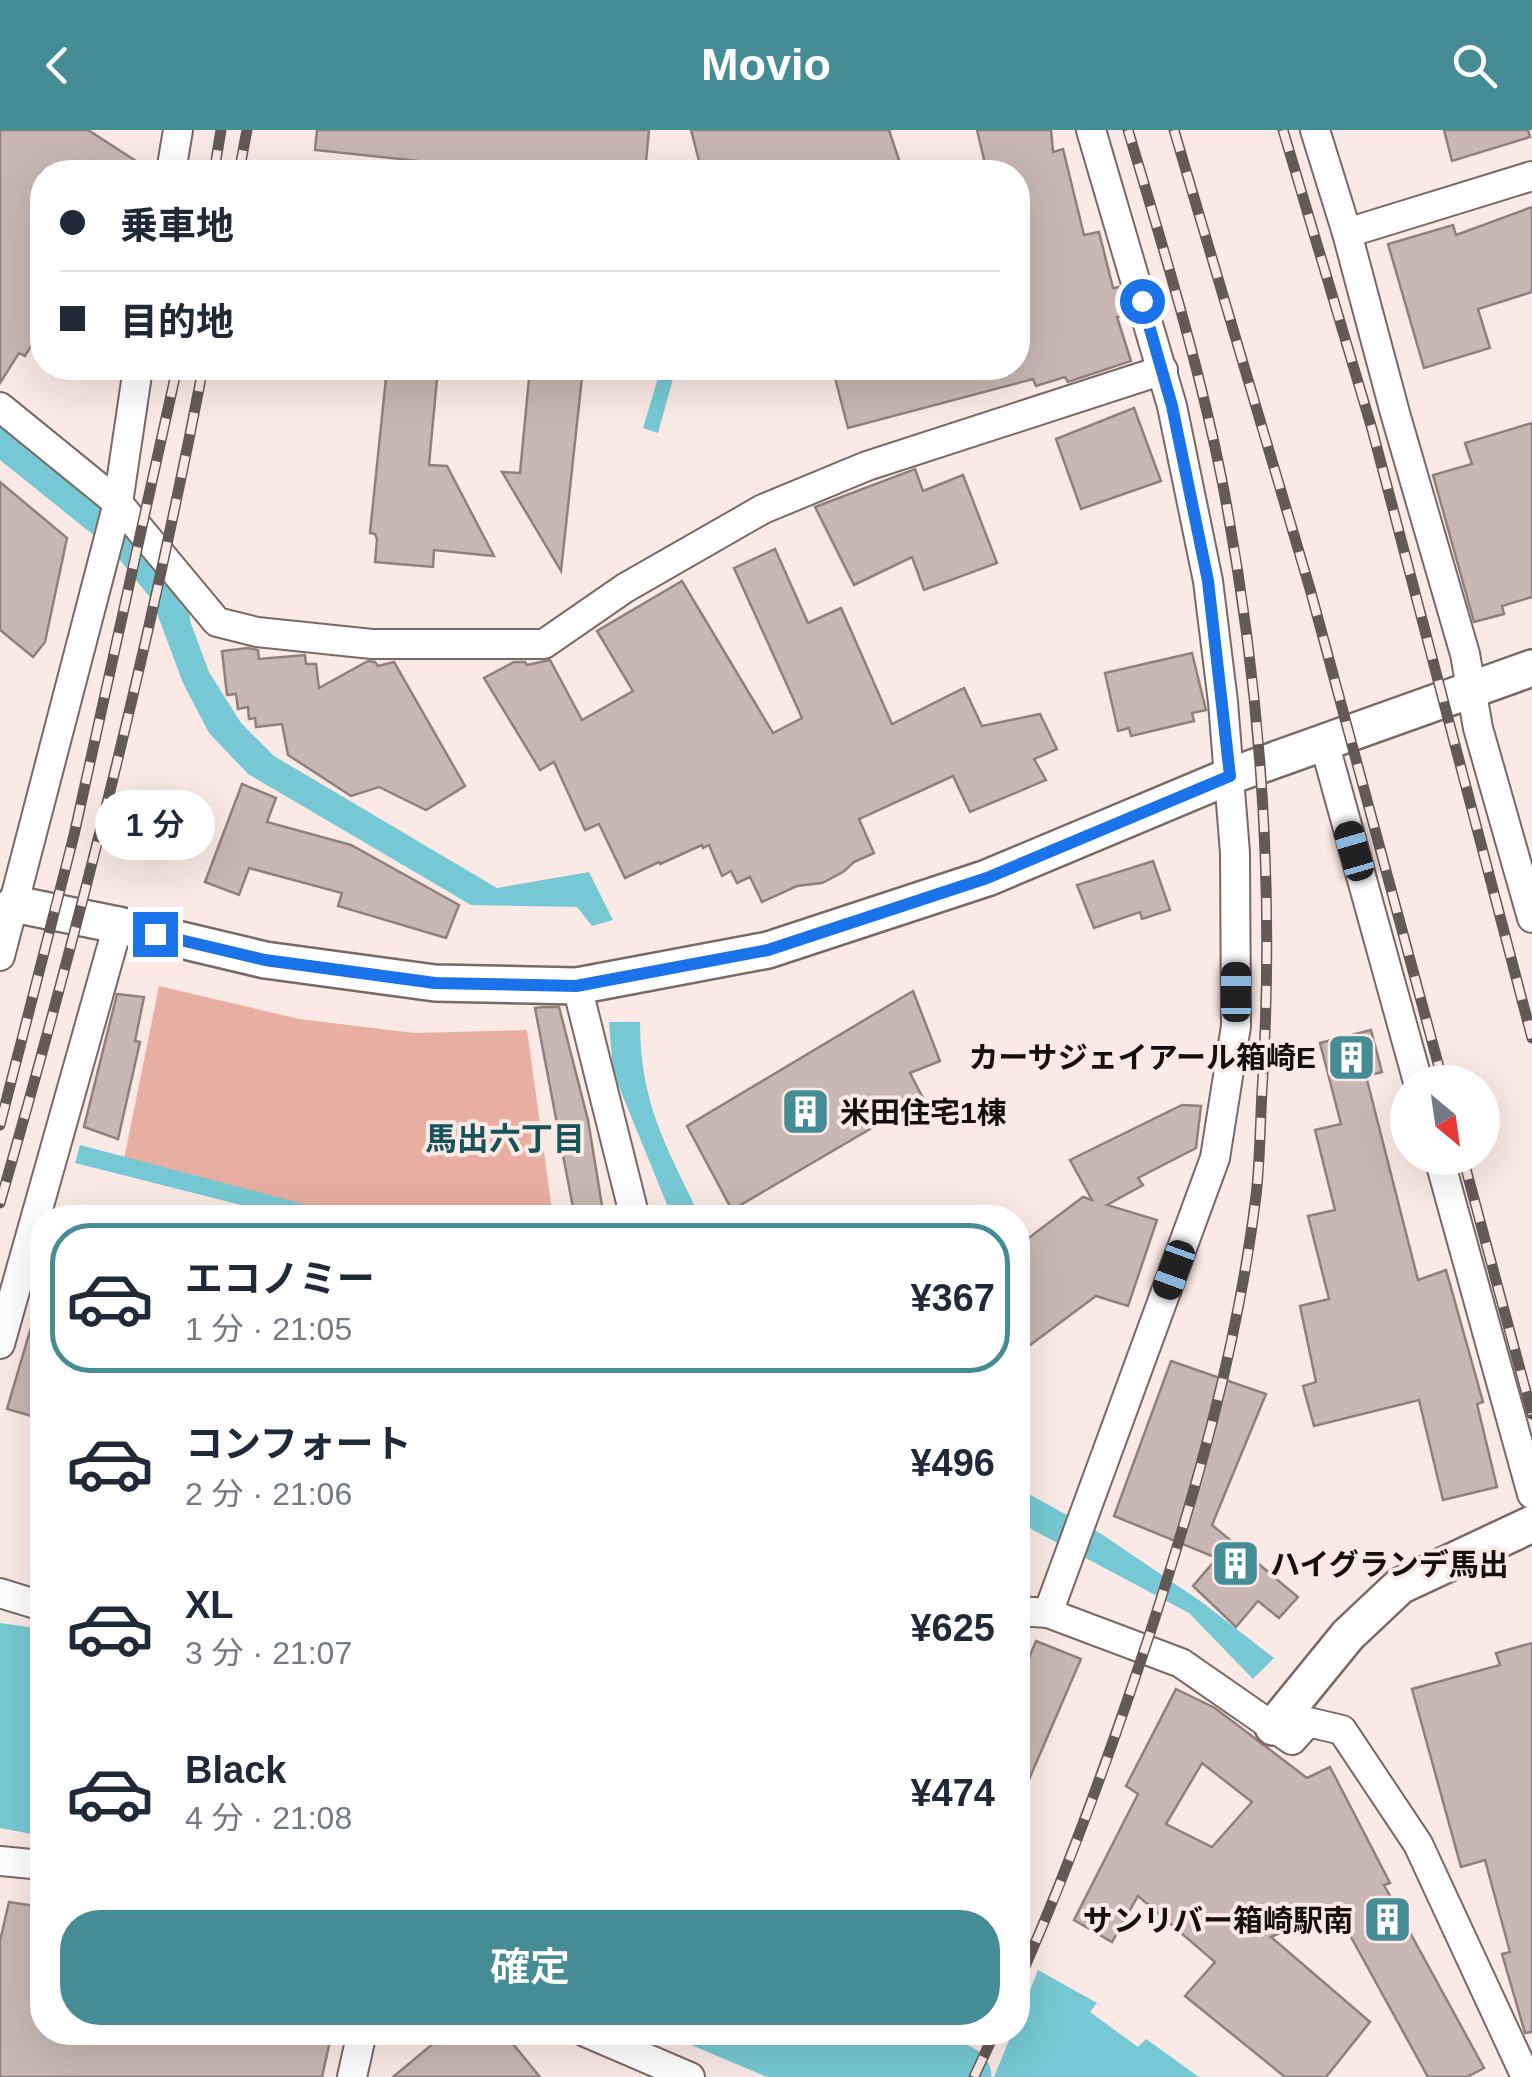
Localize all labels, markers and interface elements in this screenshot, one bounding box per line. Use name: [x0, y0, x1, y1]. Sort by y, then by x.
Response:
icon: back: [30, 38, 85, 93]
icon: search: [1447, 38, 1502, 93]
text: Movio: [701, 39, 831, 90]
text: 乗車地: [120, 205, 234, 247]
route start: [1120, 279, 1165, 324]
text: 目的地: [120, 301, 234, 343]
callout: 1 分: [95, 789, 215, 859]
text: 1 分: [126, 807, 184, 843]
car: [1331, 818, 1377, 884]
route end: [133, 912, 178, 957]
car: [1221, 962, 1251, 1022]
building icon: カーサジェイアール箱崎E: [1325, 1031, 1377, 1083]
place label: カーサジェイアール箱崎E: [968, 1041, 1316, 1074]
north arrow: [1390, 1065, 1500, 1175]
map controls: [1390, 1065, 1500, 1175]
building icon: 米田住宅1棟: [779, 1086, 831, 1138]
place label: 米田住宅1棟: [840, 1096, 1007, 1129]
district label: 馬出六丁目: [425, 1121, 585, 1157]
car: [1150, 1237, 1198, 1303]
icon: car: [65, 1253, 155, 1343]
text: エコノミー: [185, 1258, 375, 1300]
text: ¥367: [910, 1277, 995, 1319]
text: 1 分 · 21:05: [185, 1311, 352, 1347]
icon: car: [65, 1418, 155, 1508]
text: コンフォート: [185, 1423, 412, 1465]
text: ¥496: [910, 1442, 995, 1484]
text: 2 分 · 21:06: [185, 1476, 352, 1512]
building icon: ハイグランデ馬出: [1209, 1538, 1261, 1590]
place label: ハイグランデ馬出: [1270, 1548, 1509, 1581]
icon: car: [65, 1583, 155, 1673]
text: XL: [185, 1584, 234, 1626]
text: ¥625: [910, 1607, 995, 1649]
text: 3 分 · 21:07: [185, 1635, 352, 1671]
icon: car: [65, 1748, 155, 1838]
text: Black: [185, 1749, 286, 1791]
text: ¥474: [910, 1772, 995, 1814]
text: 4 分 · 21:08: [185, 1800, 352, 1836]
building icon: サンリバー箱崎駅南: [1362, 1894, 1414, 1946]
place label: サンリバー箱崎駅南: [1083, 1904, 1353, 1937]
button: 確定: [60, 1910, 1000, 2025]

